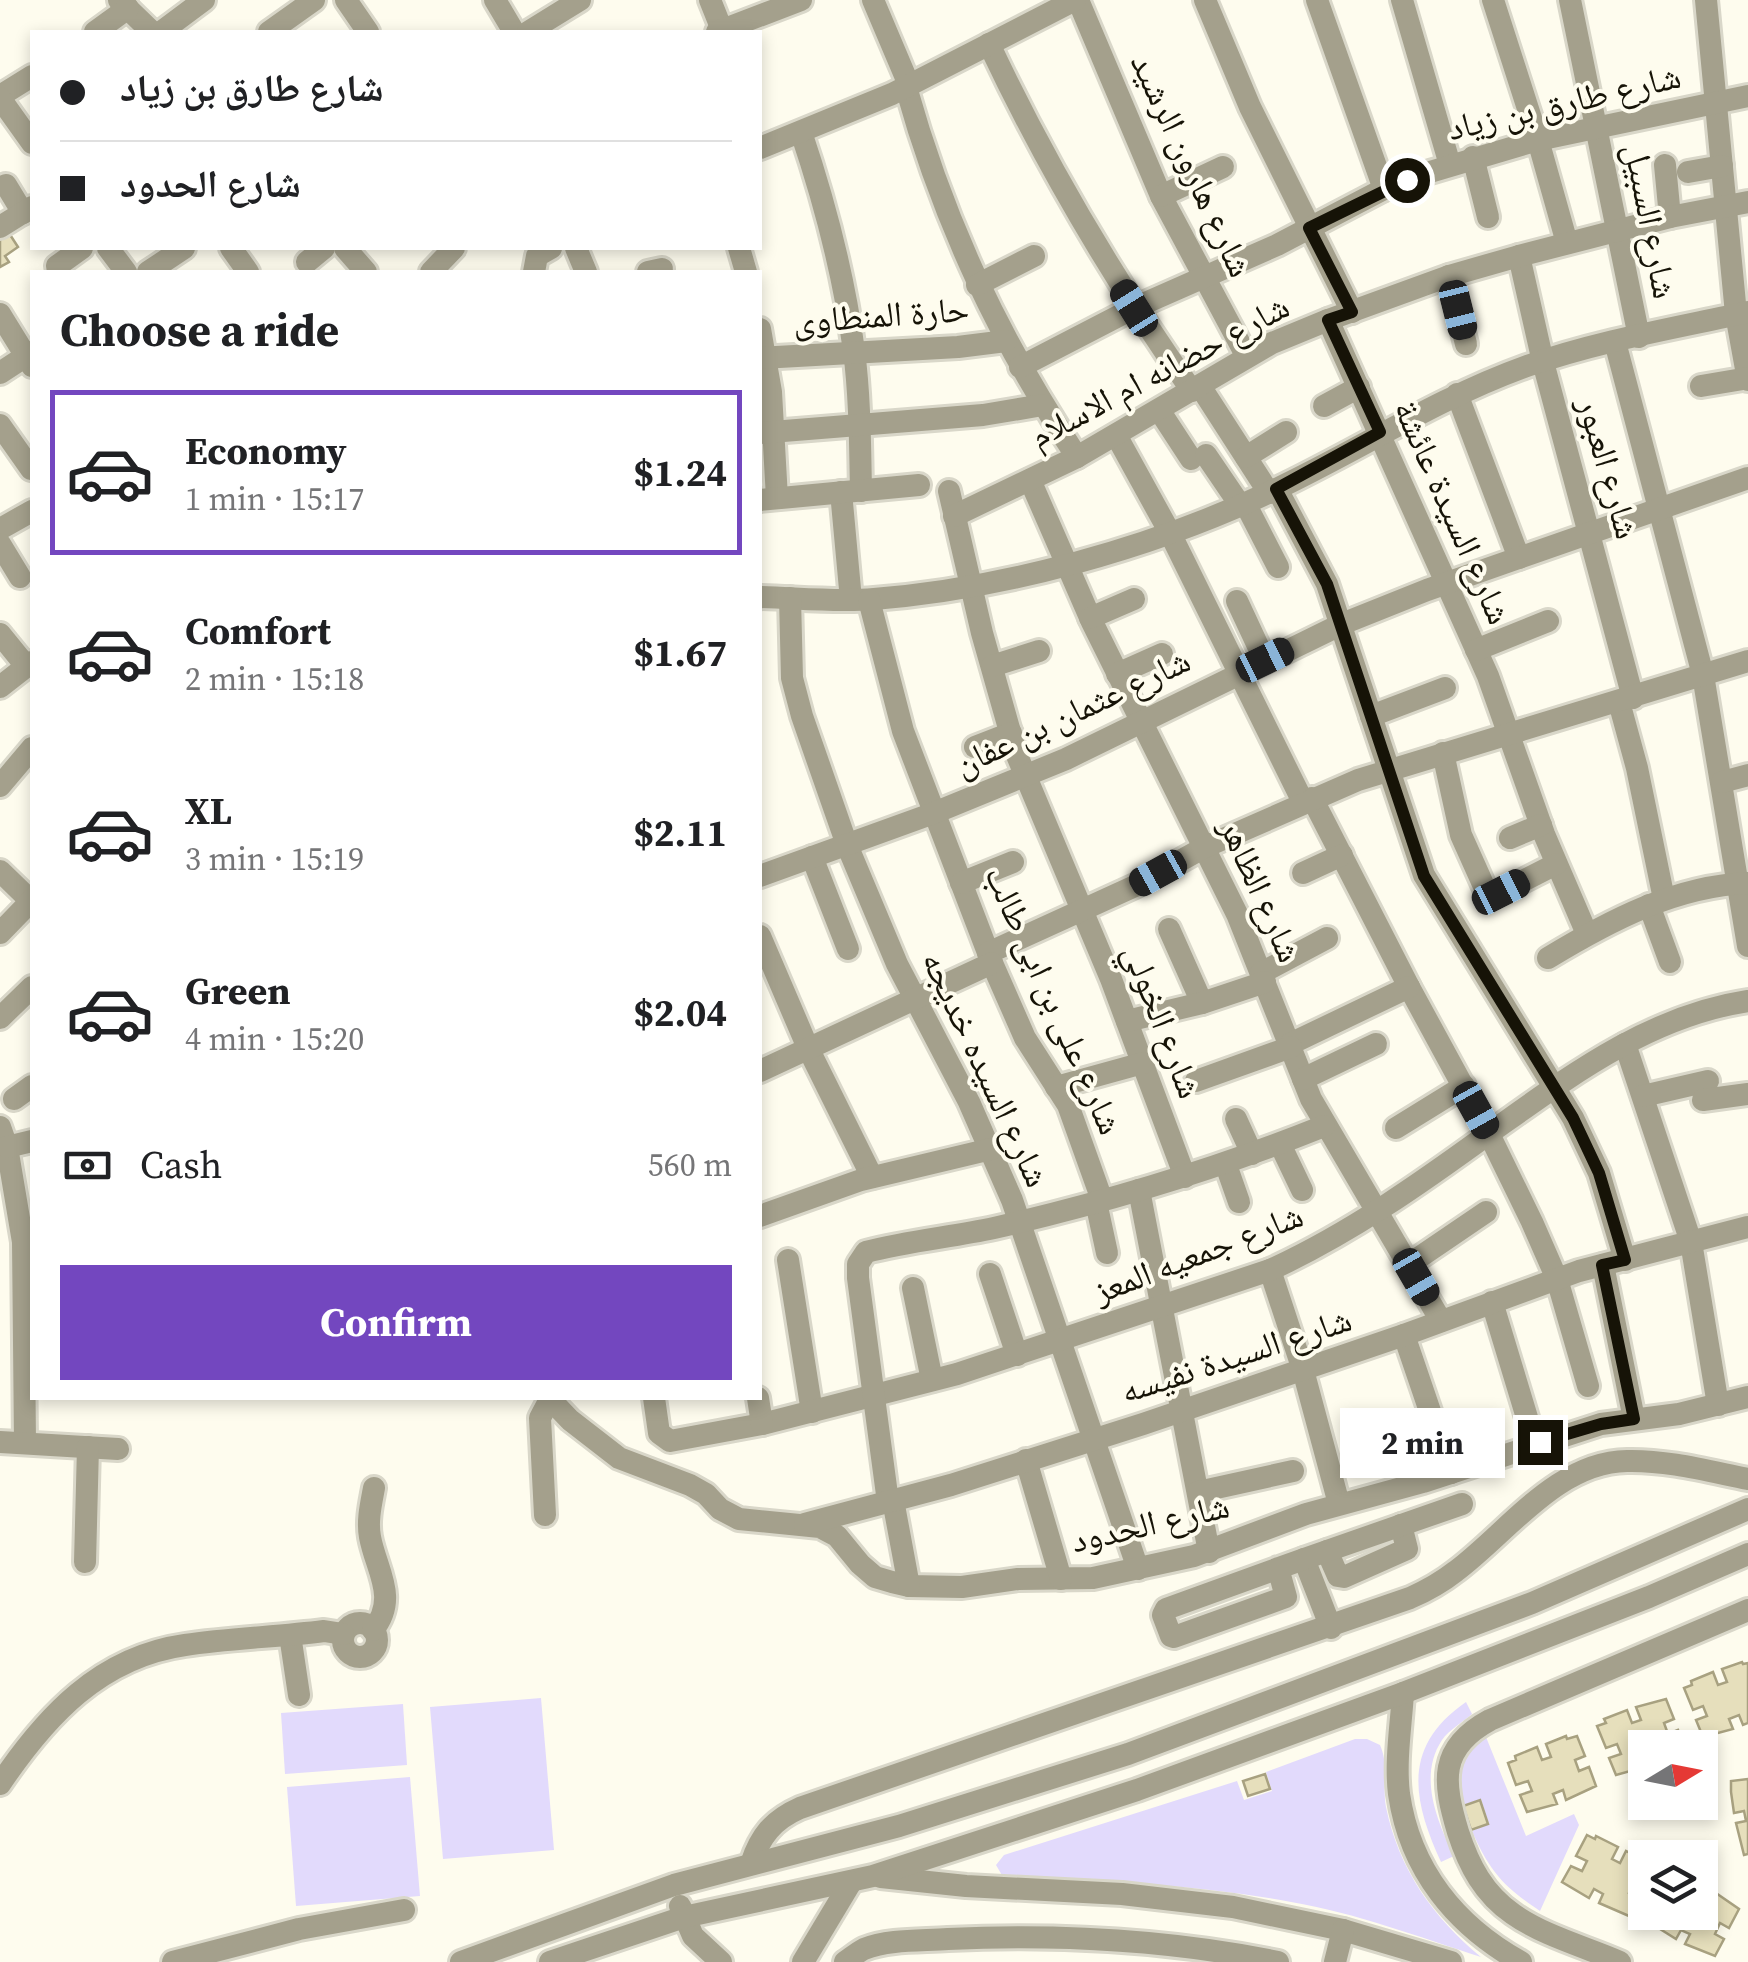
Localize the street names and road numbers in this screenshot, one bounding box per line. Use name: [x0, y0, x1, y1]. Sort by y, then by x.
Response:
street label: شارع هارون الرشيد: [1119, 45, 1265, 285]
street label: شارع طارق بن زياد: [1443, 52, 1685, 152]
street label: شارع السبيل: [1612, 139, 1690, 303]
street label: شارع حضانه ام الاسلام: [1020, 282, 1298, 460]
street label: حارة المنطاوى: [791, 285, 971, 345]
street label: شارع العبور: [1566, 391, 1652, 544]
street label: شارع السيدة عائشة: [1382, 392, 1524, 632]
street label: شارع عثمان بن عفان: [946, 636, 1198, 788]
street label: شارع الظاهر: [1208, 809, 1314, 970]
street label: شارع على بن ابى طالب: [973, 858, 1135, 1142]
street label: شارع الخولي: [1108, 937, 1214, 1106]
street label: شارع السيده خديجه: [910, 943, 1062, 1195]
street label: شارع جمعيه المعز: [1085, 1191, 1310, 1315]
street label: شارع السيدة نفيسه: [1114, 1295, 1358, 1415]
street label: شارع الحدود: [1066, 1481, 1234, 1565]

